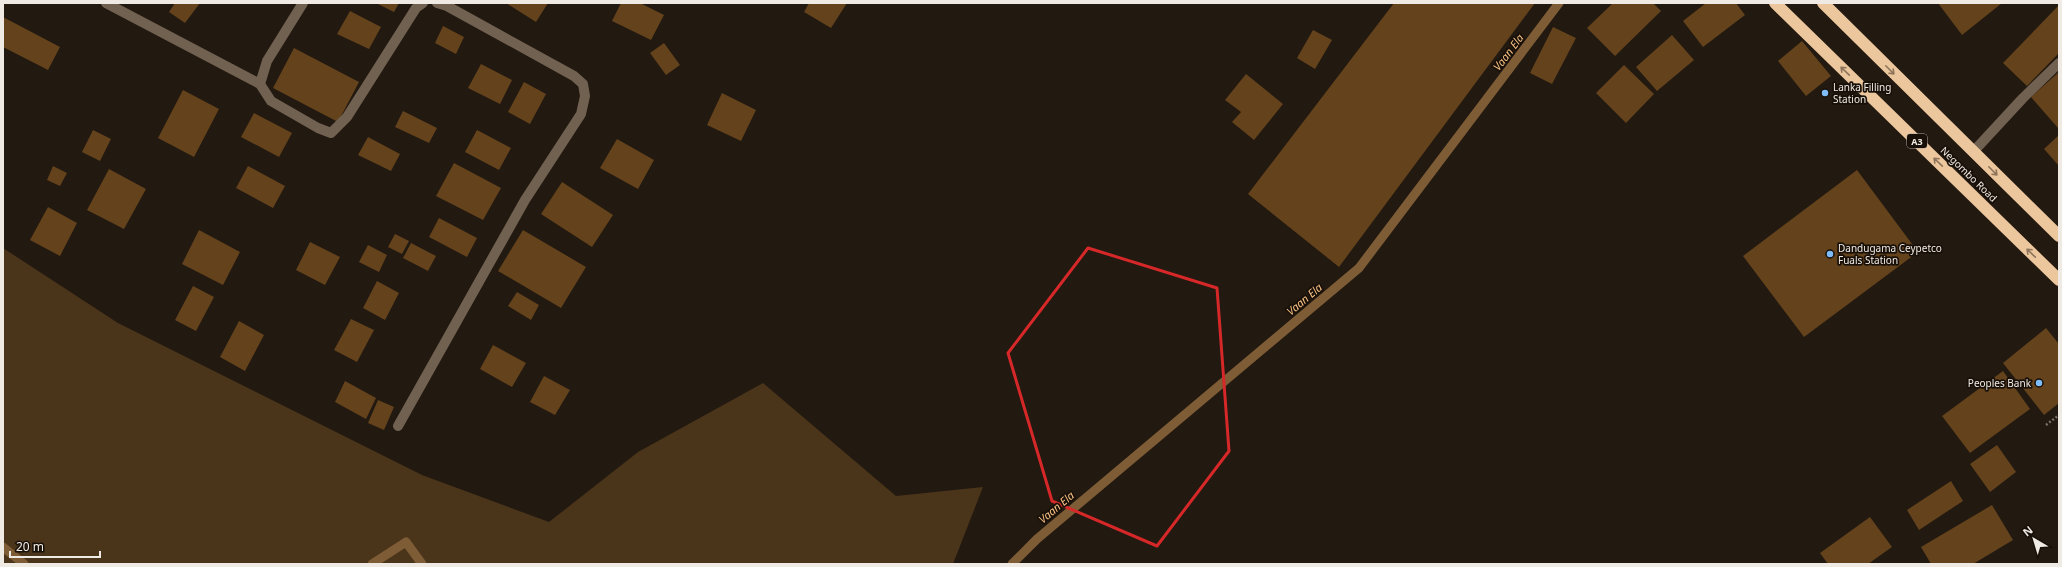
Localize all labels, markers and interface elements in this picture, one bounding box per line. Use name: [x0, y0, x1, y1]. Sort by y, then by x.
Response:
water label: Vaan Ela: [1489, 30, 1527, 73]
one-way arrow: [1885, 65, 1895, 75]
one-way arrow: [1840, 66, 1850, 76]
place label: Lanka Filling Station: [1833, 80, 1891, 106]
marker: Lanka Filling Station: [1820, 88, 1830, 98]
road number: A3: [1907, 134, 1927, 148]
street label: Negombo Road: [1938, 143, 2000, 205]
one-way arrow: [1933, 157, 1943, 167]
one-way arrow: [1988, 166, 1998, 176]
place label: Dandugama Ceypetco Fuals Station: [1838, 241, 1942, 267]
one-way arrow: [2026, 248, 2036, 257]
marker: Dandugama Ceypetco Fuals Station: [1825, 249, 1835, 259]
water label: Vaan Ela: [1283, 279, 1326, 318]
place label: Peoples Bank: [1968, 376, 2032, 390]
marker: Peoples Bank: [2034, 378, 2044, 388]
water label: Vaan Ela: [1035, 487, 1078, 526]
north arrow: [2014, 519, 2054, 559]
text: N: [2019, 522, 2036, 539]
scale bar: [10, 533, 100, 559]
text: 20 m: [16, 538, 44, 555]

